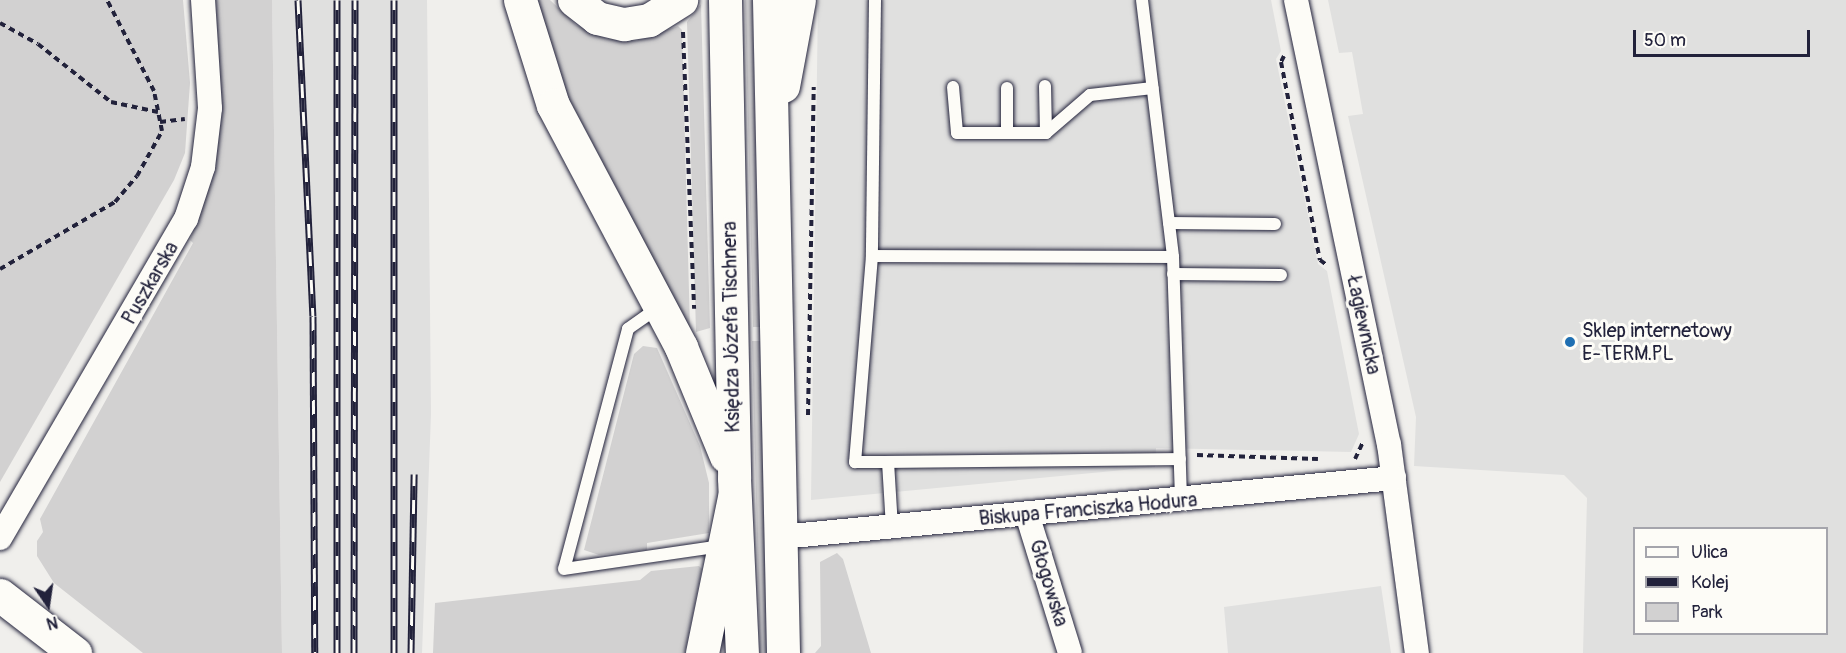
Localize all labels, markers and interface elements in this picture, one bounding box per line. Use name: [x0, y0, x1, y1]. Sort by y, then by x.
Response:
scale bar: [1636, 18, 1813, 56]
text: 50 m: [1644, 29, 1686, 52]
street label: Księdza Józefa Tischnera: [717, 221, 745, 433]
street label: Puszkarska: [117, 237, 183, 329]
street label: Łagiewnicka: [1342, 273, 1386, 377]
place label: Sklep internetowy E-TERM.PL: [1582, 318, 1732, 365]
marker: Sklep internetowy E-TERM.PL: [1563, 335, 1577, 349]
street label: Biskupa Franciszka Hodura: [978, 487, 1198, 531]
legend: [1633, 527, 1828, 635]
street label: Głogowska: [1024, 537, 1074, 629]
text: Ulica: [1691, 541, 1728, 564]
text: Kolej: [1691, 571, 1729, 594]
north arrow: [18, 575, 78, 635]
text: Park: [1691, 601, 1723, 624]
text: N: [45, 612, 60, 633]

